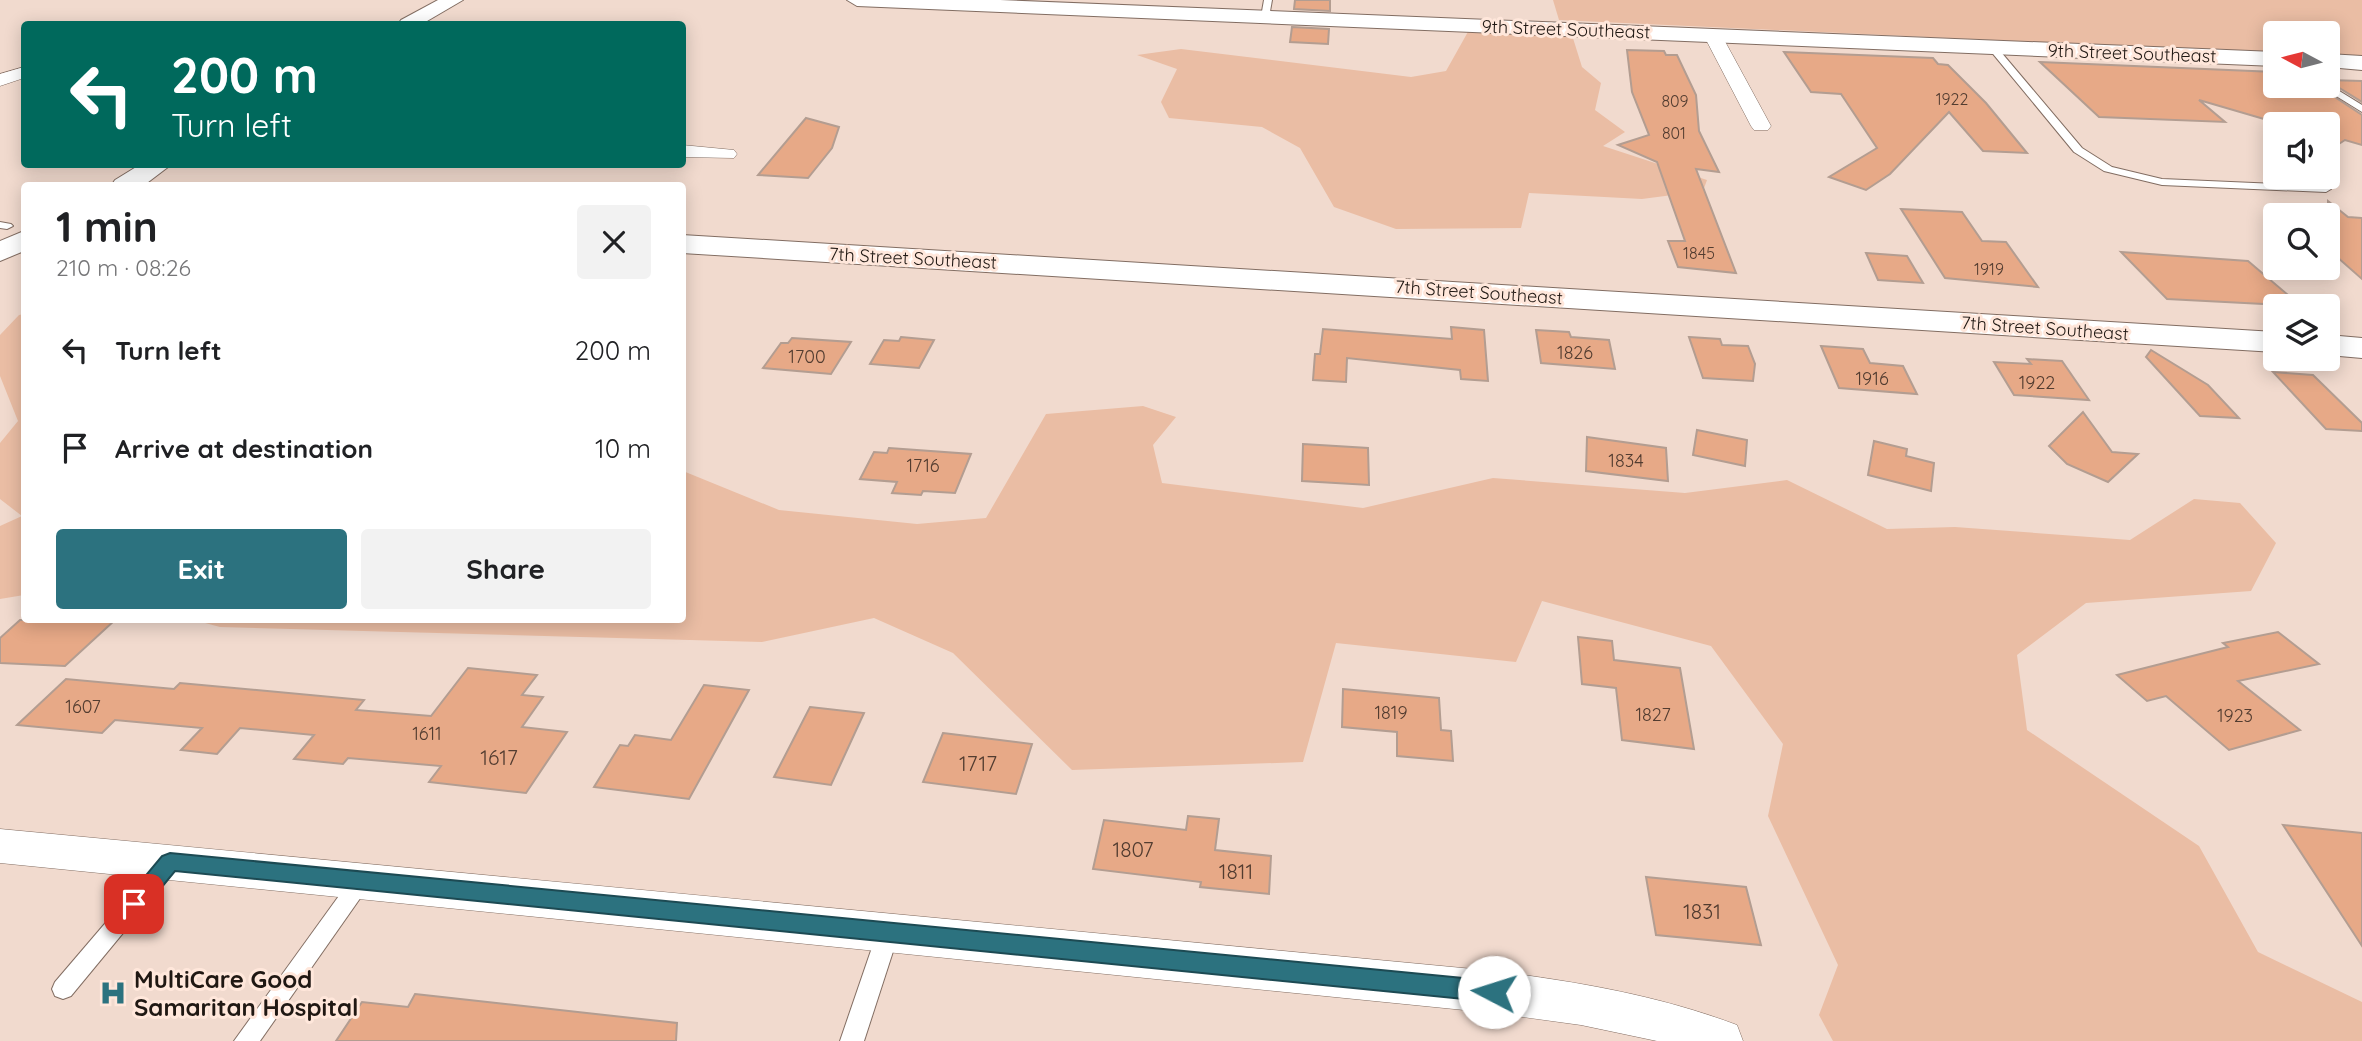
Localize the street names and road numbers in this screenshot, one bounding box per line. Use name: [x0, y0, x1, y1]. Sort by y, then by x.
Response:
street label: 9th Street Southeast: [1481, 15, 1651, 43]
street label: 9th Street Southeast: [2047, 39, 2217, 67]
street label: 7th Street Southeast: [829, 242, 997, 274]
street label: 7th Street Southeast: [1394, 275, 1564, 309]
street label: 7th Street Southeast: [1960, 311, 2130, 345]

